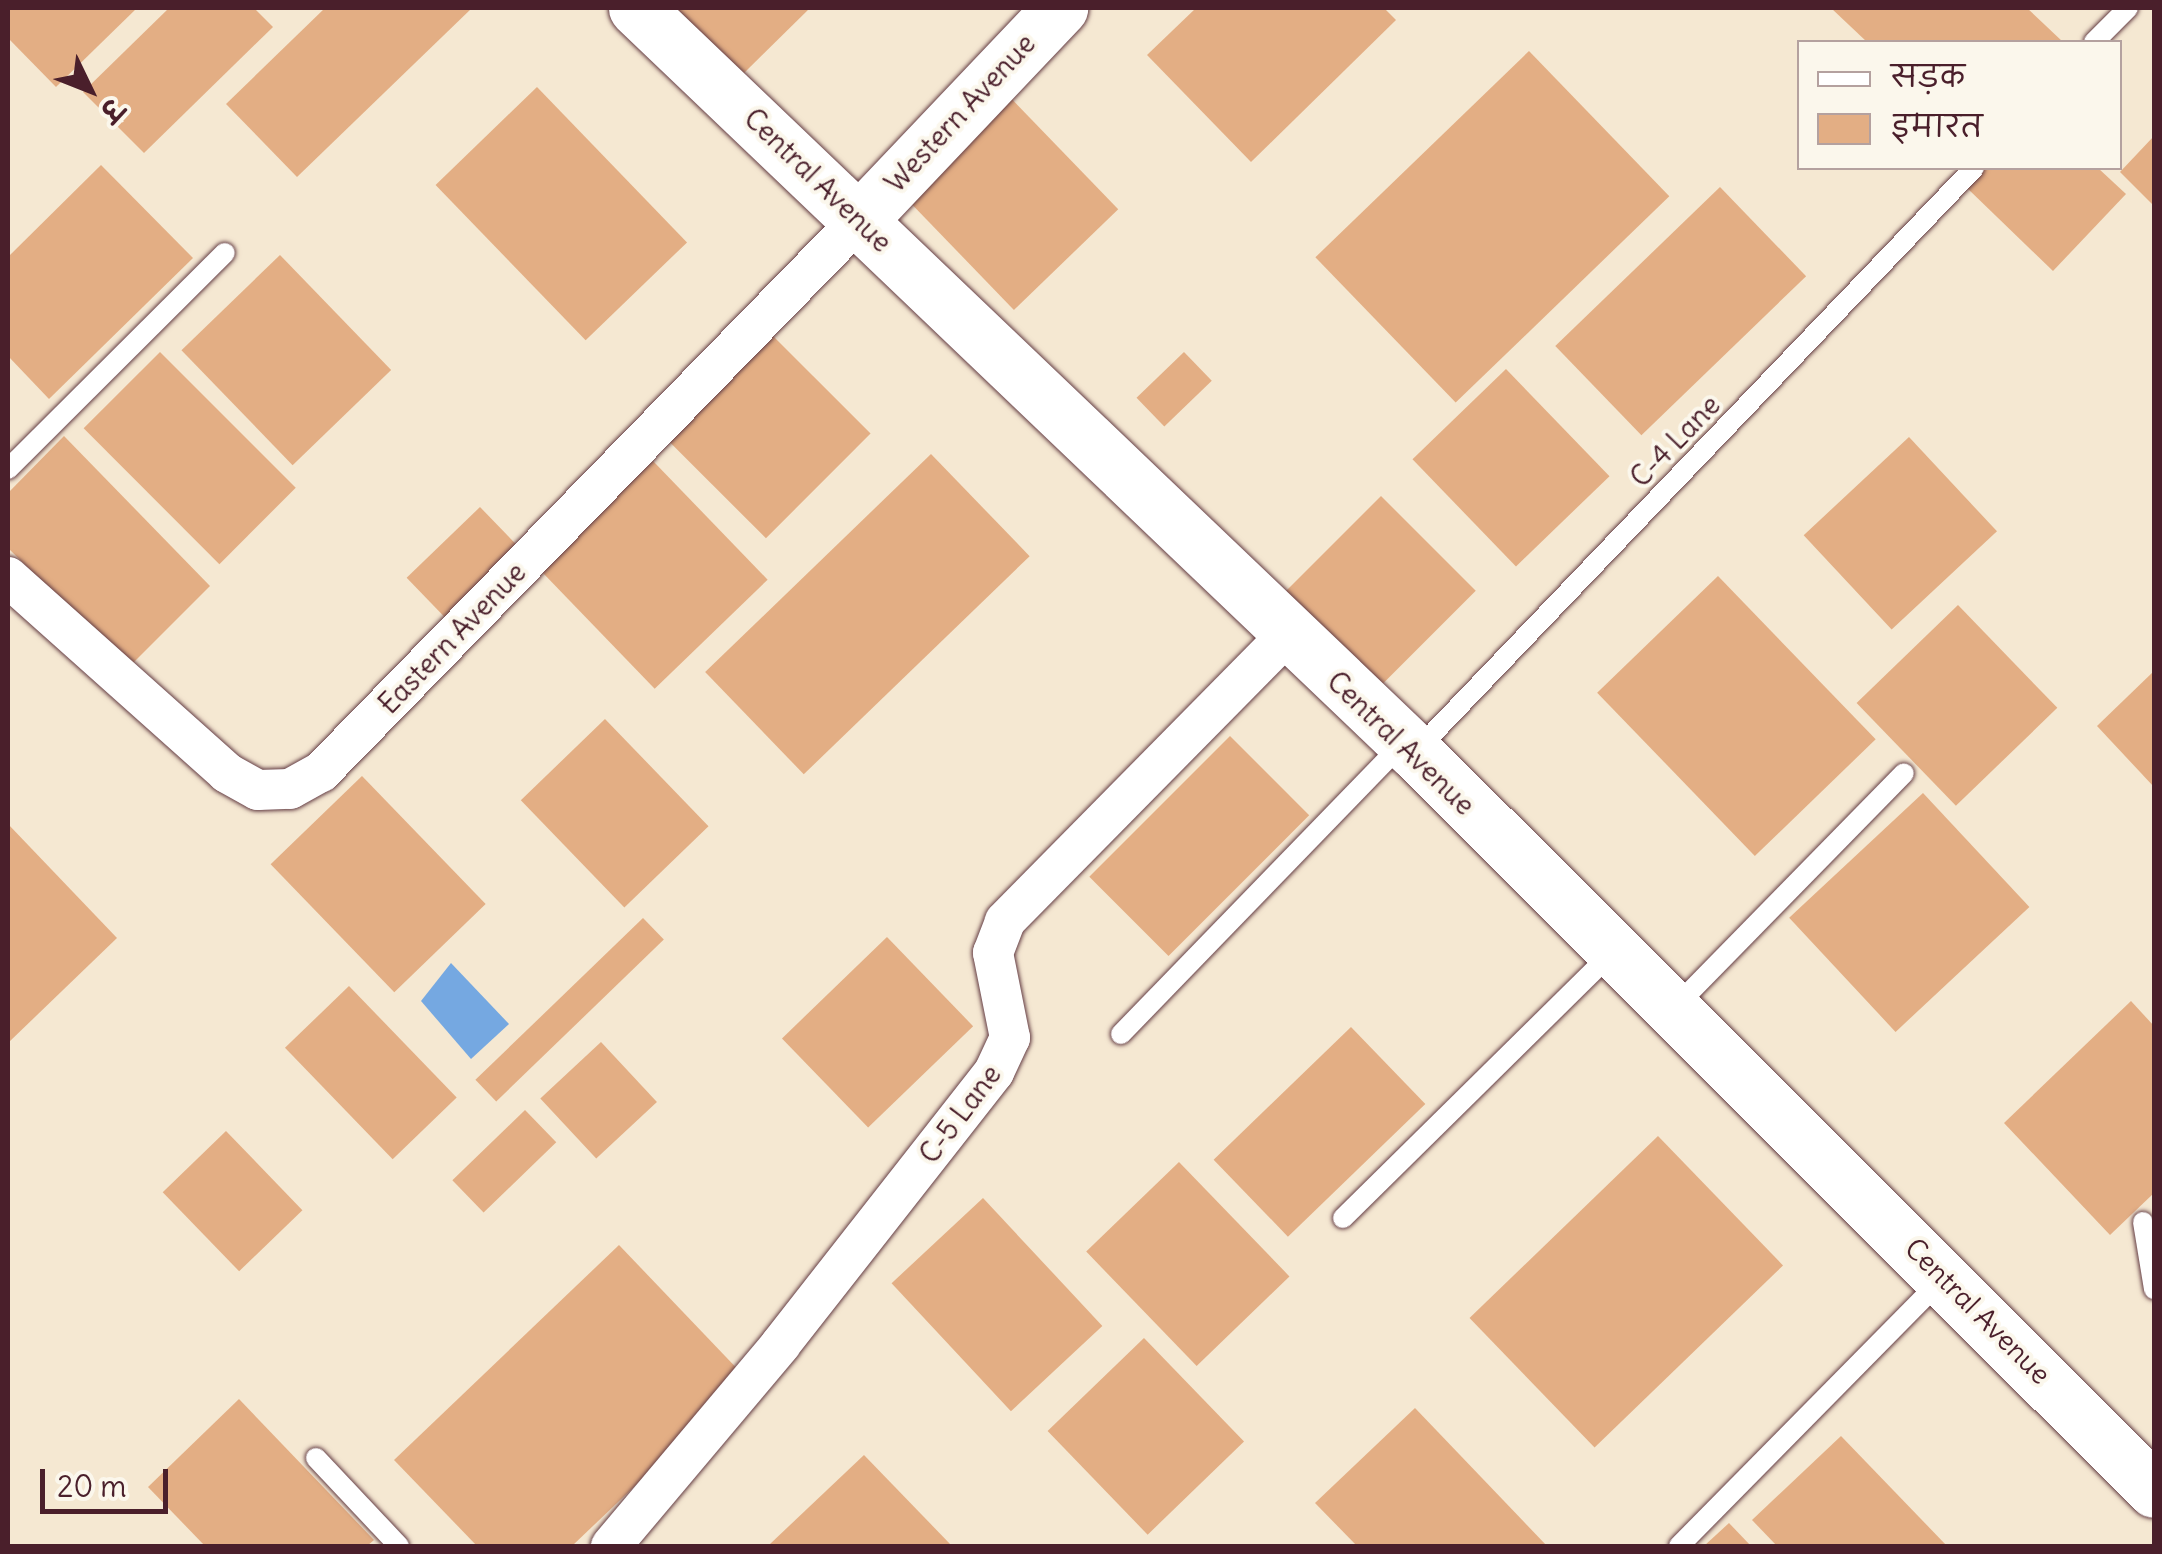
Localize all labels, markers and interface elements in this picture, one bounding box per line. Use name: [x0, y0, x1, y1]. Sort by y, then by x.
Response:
street label: Western Avenue: [878, 27, 1042, 199]
north arrow: [40, 40, 140, 140]
legend: [1797, 40, 2122, 170]
text: सड़क: [1891, 57, 1965, 95]
text: उ: [92, 91, 131, 130]
street label: Central Avenue: [737, 101, 899, 259]
text: इमारत: [1891, 107, 1983, 145]
street label: C-4 Lane: [1623, 388, 1727, 494]
street label: Eastern Avenue: [371, 555, 533, 721]
street label: Central Avenue: [1320, 664, 1482, 822]
street label: C-5 Lane: [912, 1058, 1008, 1170]
street label: Central Avenue: [1898, 1231, 2058, 1391]
scale bar: [45, 1449, 172, 1511]
text: 20 m: [57, 1467, 127, 1505]

